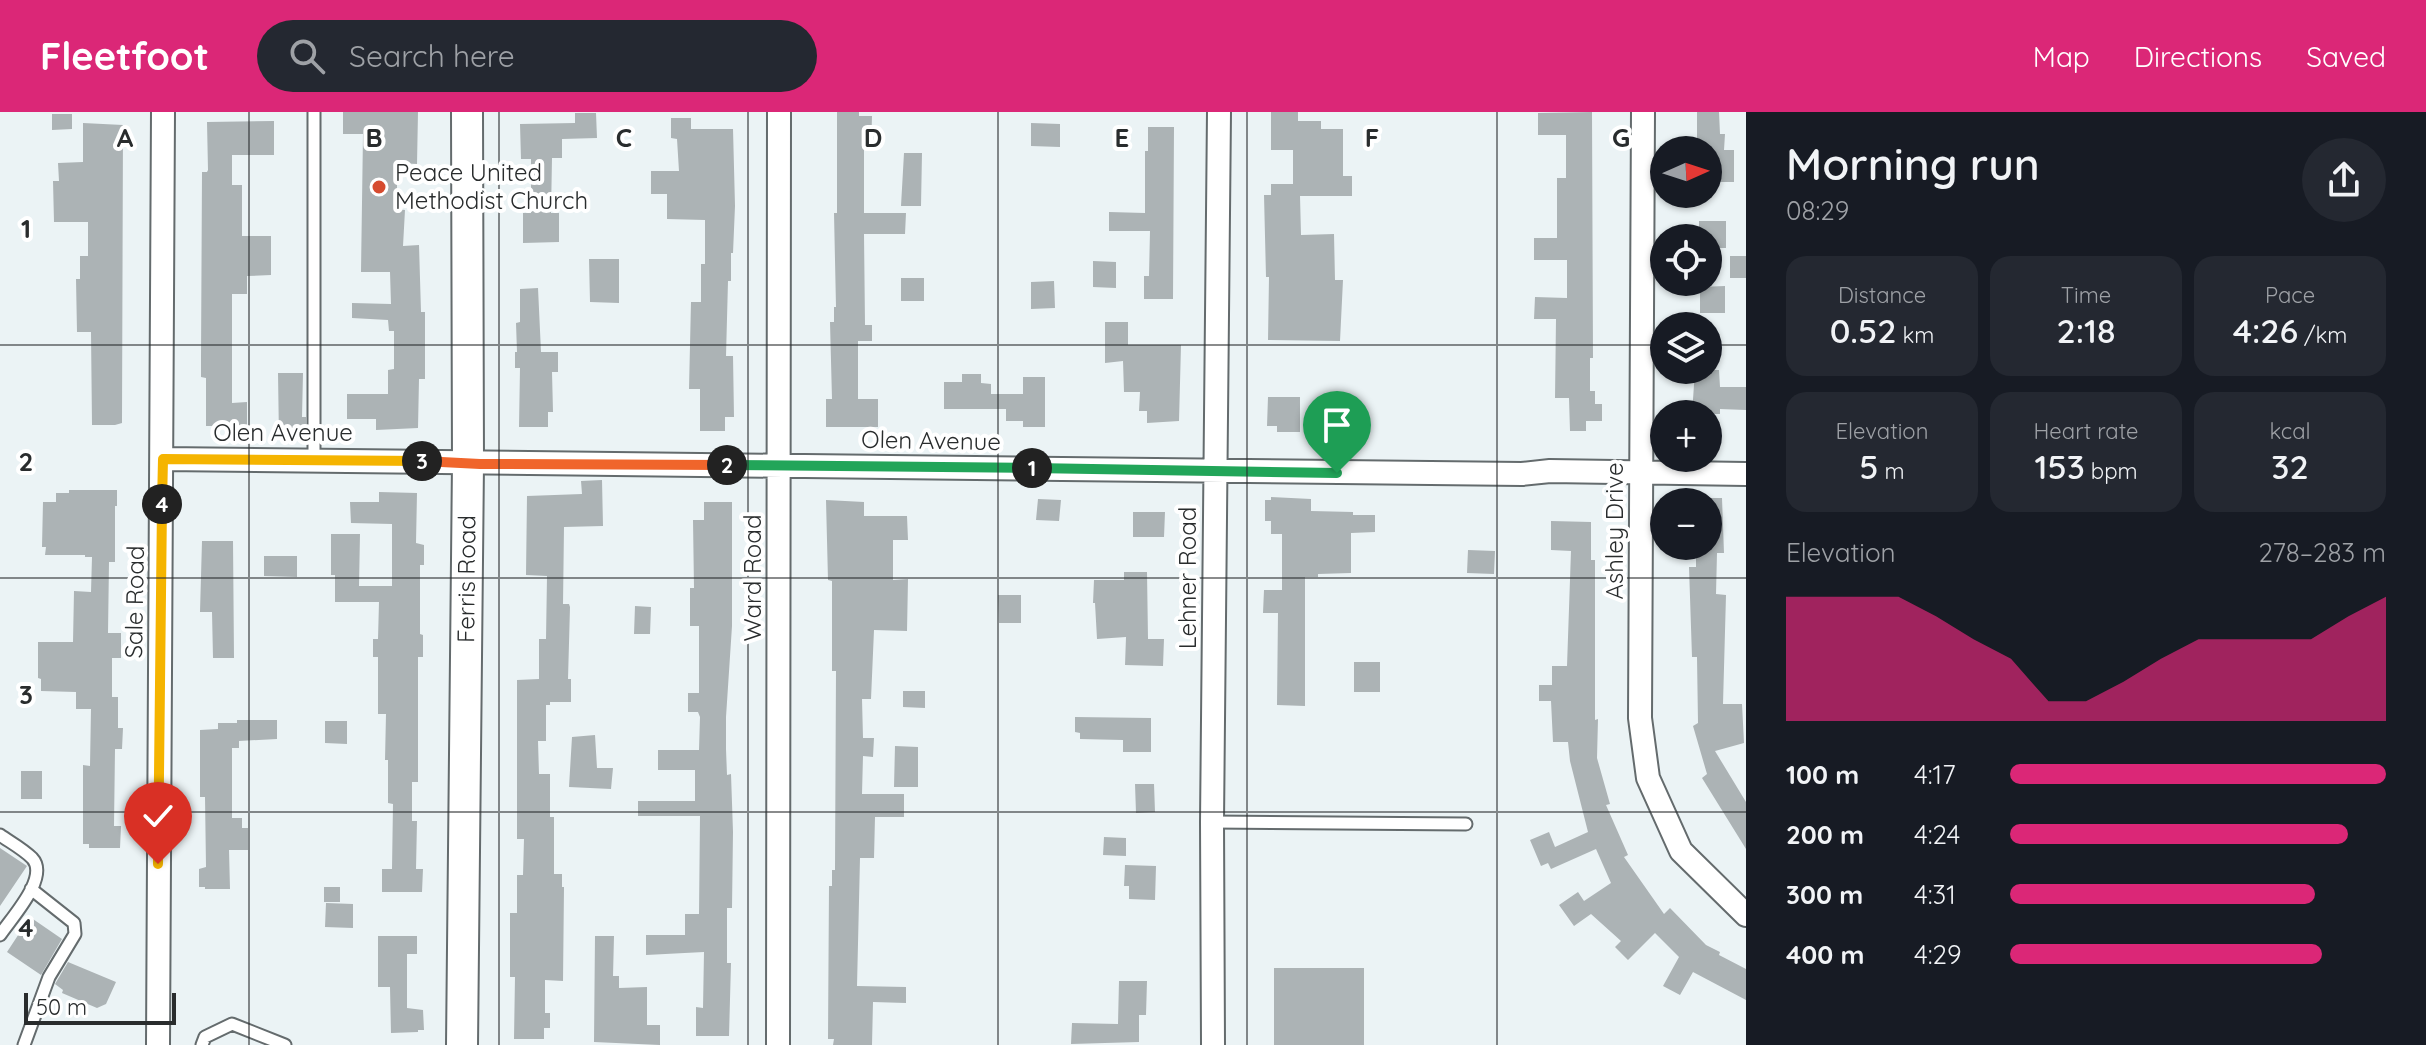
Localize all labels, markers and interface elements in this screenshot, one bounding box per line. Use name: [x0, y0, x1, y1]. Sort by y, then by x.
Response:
search box: [257, 20, 817, 92]
text: Fleetfoot: [40, 32, 209, 80]
icon: search: [285, 34, 329, 78]
text: Search here: [349, 37, 515, 75]
text: Map: [2033, 39, 2090, 74]
text: Directions: [2134, 39, 2262, 74]
text: Saved: [2306, 39, 2386, 74]
text: A: [117, 121, 134, 154]
text: B: [365, 121, 383, 154]
text: C: [616, 121, 632, 154]
text: D: [864, 121, 882, 154]
text: E: [1115, 121, 1129, 154]
text: F: [1365, 121, 1379, 154]
text: G: [1612, 121, 1630, 154]
north arrow: [1650, 136, 1722, 208]
map controls: [1650, 136, 1722, 560]
text: Morning run: [1786, 136, 2040, 191]
button: share: [2302, 138, 2386, 222]
place label: Peace United Methodist Church: [395, 157, 588, 215]
marker: Peace United Methodist Church: [370, 178, 388, 196]
text: 08:29: [1786, 194, 1849, 227]
text: 1: [21, 212, 31, 245]
button: locate: [1650, 224, 1722, 296]
text: Distance: [1838, 281, 1926, 309]
text: Time: [2061, 281, 2111, 309]
text: Pace: [2265, 281, 2315, 309]
text: 0.52: [1830, 309, 1896, 352]
text: 2:18: [2056, 309, 2116, 352]
text: 4:26: [2233, 309, 2298, 352]
button: layers: [1650, 312, 1722, 384]
text: km: [1896, 321, 1934, 349]
text: /km: [2298, 321, 2347, 349]
pin: [1303, 391, 1371, 473]
button: +: [1650, 400, 1722, 472]
icon: arrive: [1315, 403, 1359, 447]
street label: Olen Avenue: [213, 417, 353, 447]
text: Elevation: [1836, 417, 1928, 445]
text: Heart rate: [2034, 417, 2138, 445]
text: kcal: [2269, 417, 2311, 445]
street label: Olen Avenue: [861, 424, 1001, 456]
pin: 3: [402, 441, 442, 481]
text: 2: [19, 445, 33, 478]
pin: 2: [707, 445, 747, 485]
text: 5: [1859, 445, 1879, 488]
text: 153: [2034, 445, 2085, 488]
text: 32: [2271, 445, 2309, 488]
text: 3: [416, 447, 428, 475]
pin: 1: [1012, 448, 1052, 488]
text: 2: [721, 451, 733, 479]
text: 1: [1028, 454, 1036, 482]
text: m: [1879, 457, 1905, 485]
text: bpm: [2085, 457, 2138, 485]
street label: Ashley Drive: [1599, 462, 1629, 600]
pin: 4: [142, 484, 182, 524]
button: −: [1650, 488, 1722, 560]
text: 4: [156, 490, 168, 518]
street label: Lehner Road: [1172, 507, 1202, 649]
street label: Ferris Road: [450, 515, 481, 643]
street label: Ward Road: [737, 515, 767, 641]
text: Elevation: [1786, 536, 1896, 569]
text: 278–283 m: [2259, 536, 2386, 569]
street label: Sale Road: [118, 545, 150, 659]
text: 3: [19, 678, 33, 711]
text: 100 m: [1786, 758, 1859, 791]
text: 4:17: [1914, 758, 1956, 791]
pin: [124, 782, 192, 864]
icon: check: [136, 794, 180, 838]
text: 200 m: [1786, 818, 1864, 851]
text: 4:24: [1914, 818, 1960, 851]
text: 300 m: [1786, 878, 1863, 911]
text: 4:31: [1914, 878, 1956, 911]
text: 4: [18, 911, 34, 944]
text: 400 m: [1786, 938, 1864, 971]
text: 4:29: [1914, 938, 1961, 971]
scale bar: [24, 989, 176, 1025]
text: 50 m: [36, 993, 87, 1021]

